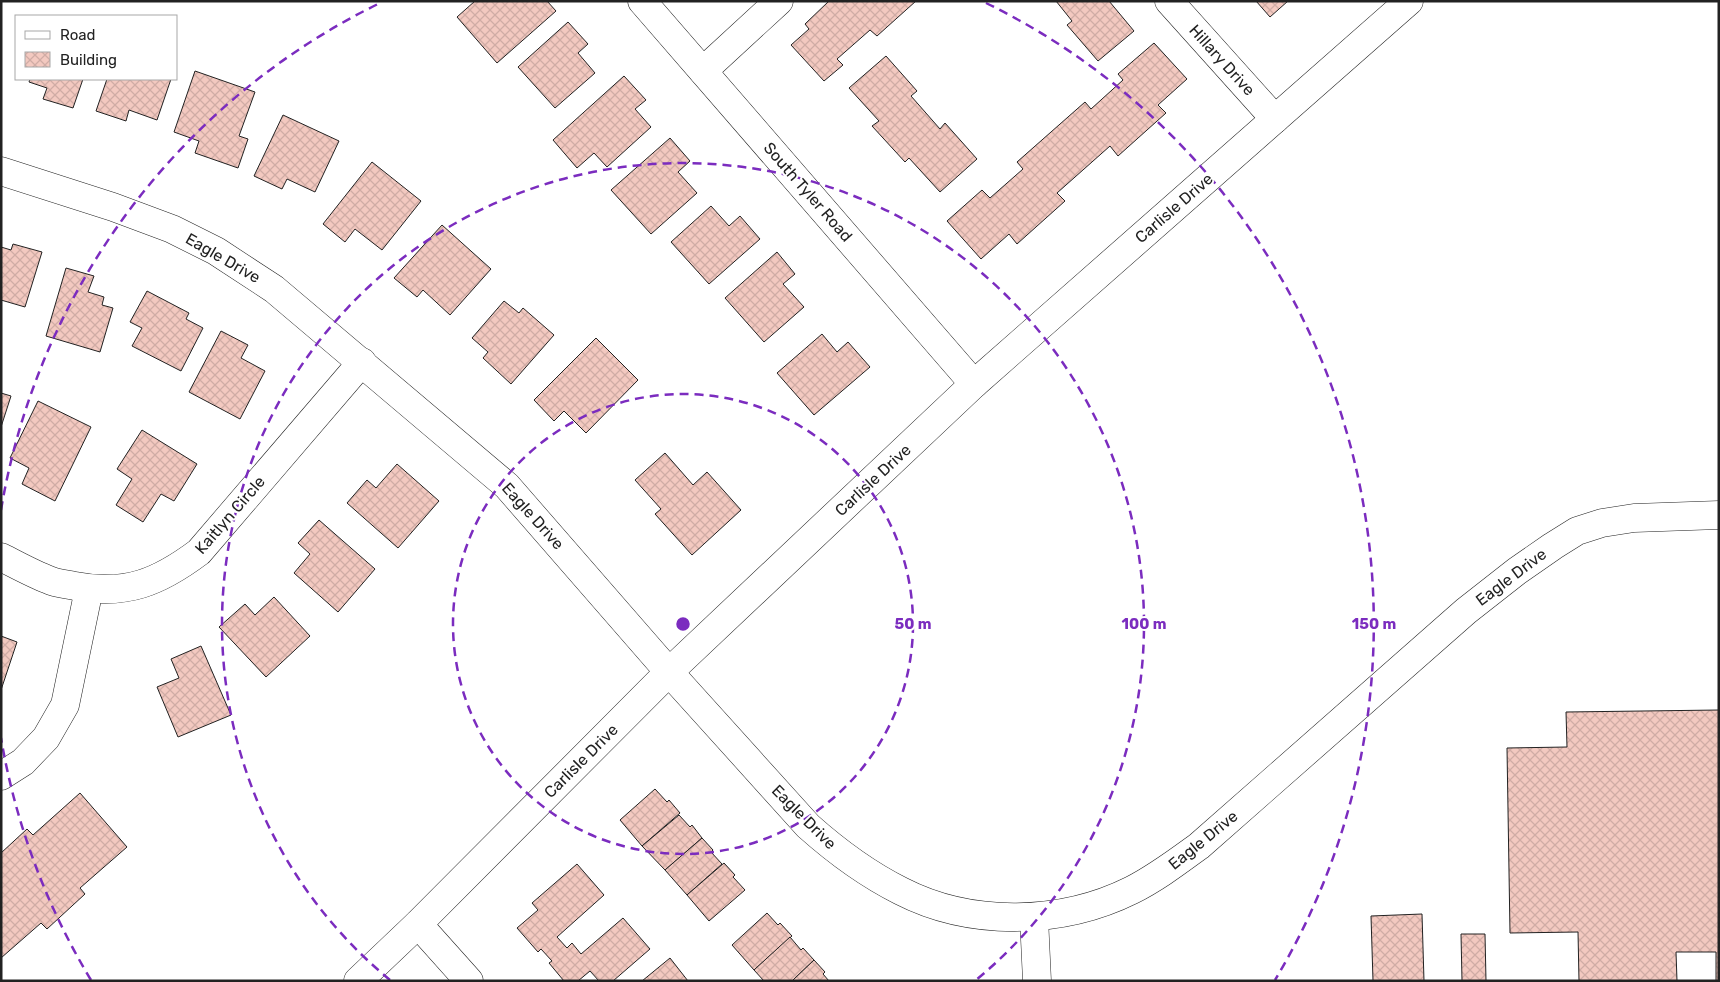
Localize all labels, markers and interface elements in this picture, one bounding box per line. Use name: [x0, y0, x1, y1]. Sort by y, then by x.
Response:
legend: [15, 15, 178, 80]
street label: Hillary Drive: [1185, 21, 1259, 99]
text: Road: [60, 26, 96, 44]
text: Building: [60, 51, 117, 69]
street label: South Tyler Road: [760, 138, 856, 246]
street label: Carlisle Drive: [1131, 169, 1217, 247]
street label: Eagle Drive: [182, 229, 264, 287]
street label: Carlisle Drive: [831, 440, 915, 520]
street label: Kaitlyn Circle: [191, 472, 269, 558]
street label: Eagle Drive: [498, 479, 568, 553]
street label: Eagle Drive: [1472, 544, 1550, 610]
centre of rings: [674, 615, 692, 633]
text: 50 m: [895, 615, 931, 633]
text: 100 m: [1122, 615, 1166, 633]
text: 150 m: [1352, 615, 1396, 633]
street label: Carlisle Drive: [540, 720, 622, 802]
street label: Eagle Drive: [768, 781, 840, 853]
street label: Eagle Drive: [1165, 806, 1241, 874]

